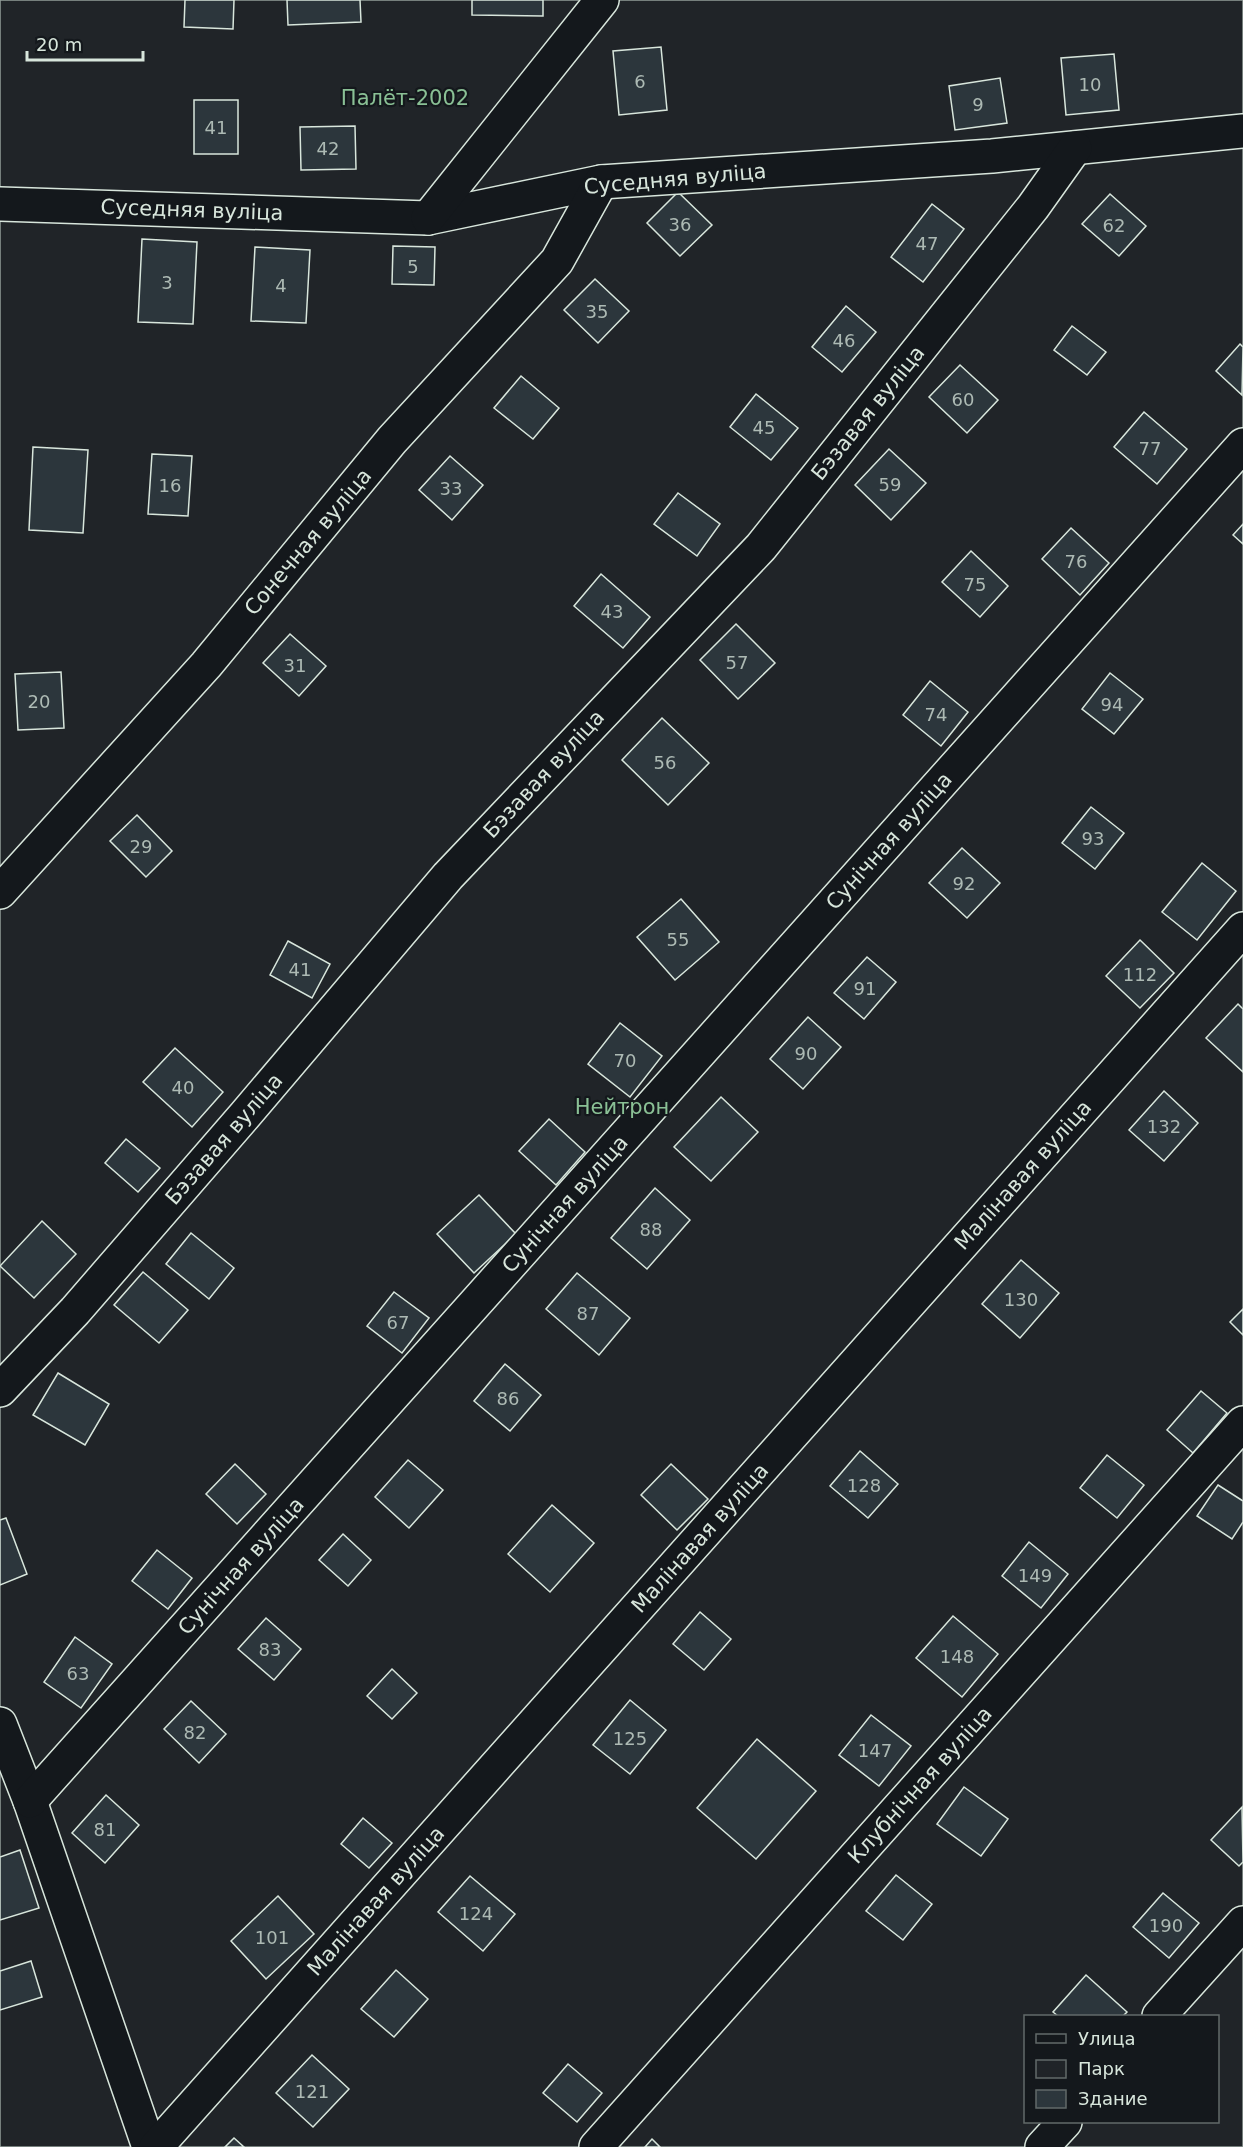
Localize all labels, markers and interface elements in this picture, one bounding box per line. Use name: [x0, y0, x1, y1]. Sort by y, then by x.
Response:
scale bar: [27, 24, 142, 62]
text: 20 m: [36, 34, 82, 55]
house number: 6: [634, 71, 646, 92]
house number: 10: [1079, 74, 1101, 95]
park label: Палёт-2002: [341, 86, 469, 110]
house number: 9: [972, 94, 984, 115]
house number: 41: [205, 117, 227, 138]
house number: 42: [317, 138, 339, 159]
street label: Суседняя вуліца: [583, 159, 767, 199]
street label: Суседняя вуліца: [100, 195, 284, 225]
house number: 36: [669, 214, 691, 235]
house number: 62: [1103, 215, 1125, 236]
house number: 47: [916, 233, 938, 254]
house number: 5: [407, 256, 419, 277]
house number: 3: [161, 272, 173, 293]
house number: 4: [275, 275, 287, 296]
house number: 35: [586, 301, 608, 322]
house number: 46: [833, 330, 855, 351]
street label: Бэзавая вуліца: [807, 341, 929, 485]
house number: 60: [952, 389, 974, 410]
house number: 45: [753, 417, 775, 438]
house number: 77: [1139, 438, 1161, 459]
street label: Сонечная вуліца: [240, 464, 376, 620]
house number: 59: [879, 474, 901, 495]
house number: 16: [159, 475, 181, 496]
house number: 33: [440, 478, 462, 499]
house number: 76: [1065, 551, 1087, 572]
house number: 75: [964, 574, 986, 595]
house number: 43: [601, 601, 623, 622]
house number: 57: [726, 652, 748, 673]
house number: 31: [284, 655, 306, 676]
house number: 20: [28, 691, 50, 712]
house number: 94: [1101, 694, 1123, 715]
house number: 74: [925, 704, 947, 725]
street label: Бэзавая вуліца: [479, 705, 609, 843]
house number: 56: [654, 752, 676, 773]
street label: Сунічная вуліца: [821, 767, 957, 915]
house number: 93: [1082, 828, 1104, 849]
house number: 29: [130, 836, 152, 857]
house number: 92: [953, 873, 975, 894]
house number: 55: [667, 929, 689, 950]
house number: 41: [289, 959, 311, 980]
house number: 112: [1123, 964, 1157, 985]
house number: 91: [854, 978, 876, 999]
house number: 90: [795, 1043, 817, 1064]
house number: 70: [614, 1050, 636, 1071]
street label: Бэзавая вуліца: [161, 1069, 287, 1209]
house number: 40: [172, 1077, 194, 1098]
park label: Нейтрон: [575, 1095, 669, 1119]
street label: Малінавая вуліца: [950, 1095, 1096, 1255]
house number: 132: [1147, 1116, 1181, 1137]
street label: Сунічная вуліца: [497, 1130, 633, 1278]
house number: 88: [640, 1219, 662, 1240]
house number: 130: [1004, 1289, 1038, 1310]
house number: 87: [577, 1303, 599, 1324]
house number: 67: [387, 1312, 409, 1333]
house number: 86: [497, 1388, 519, 1409]
street label: Малінавая вуліца: [627, 1458, 773, 1618]
house number: 128: [847, 1475, 881, 1496]
street label: Сунічная вуліца: [173, 1492, 309, 1640]
house number: 149: [1018, 1565, 1052, 1586]
house number: 83: [259, 1639, 281, 1660]
house number: 148: [940, 1646, 974, 1667]
house number: 63: [67, 1663, 89, 1684]
street label: Клубнічная вуліца: [843, 1702, 997, 1868]
house number: 82: [184, 1722, 206, 1743]
house number: 125: [613, 1728, 647, 1749]
house number: 147: [858, 1740, 892, 1761]
house number: 81: [94, 1819, 116, 1840]
street label: Малінавая вуліца: [303, 1821, 449, 1981]
house number: 124: [459, 1903, 493, 1924]
house number: 190: [1149, 1915, 1183, 1936]
house number: 101: [255, 1927, 289, 1948]
legend: [1024, 2015, 1219, 2123]
text: Улица: [1078, 2028, 1135, 2049]
text: Парк: [1078, 2058, 1125, 2079]
house number: 121: [295, 2081, 329, 2102]
text: Здание: [1078, 2088, 1148, 2109]

